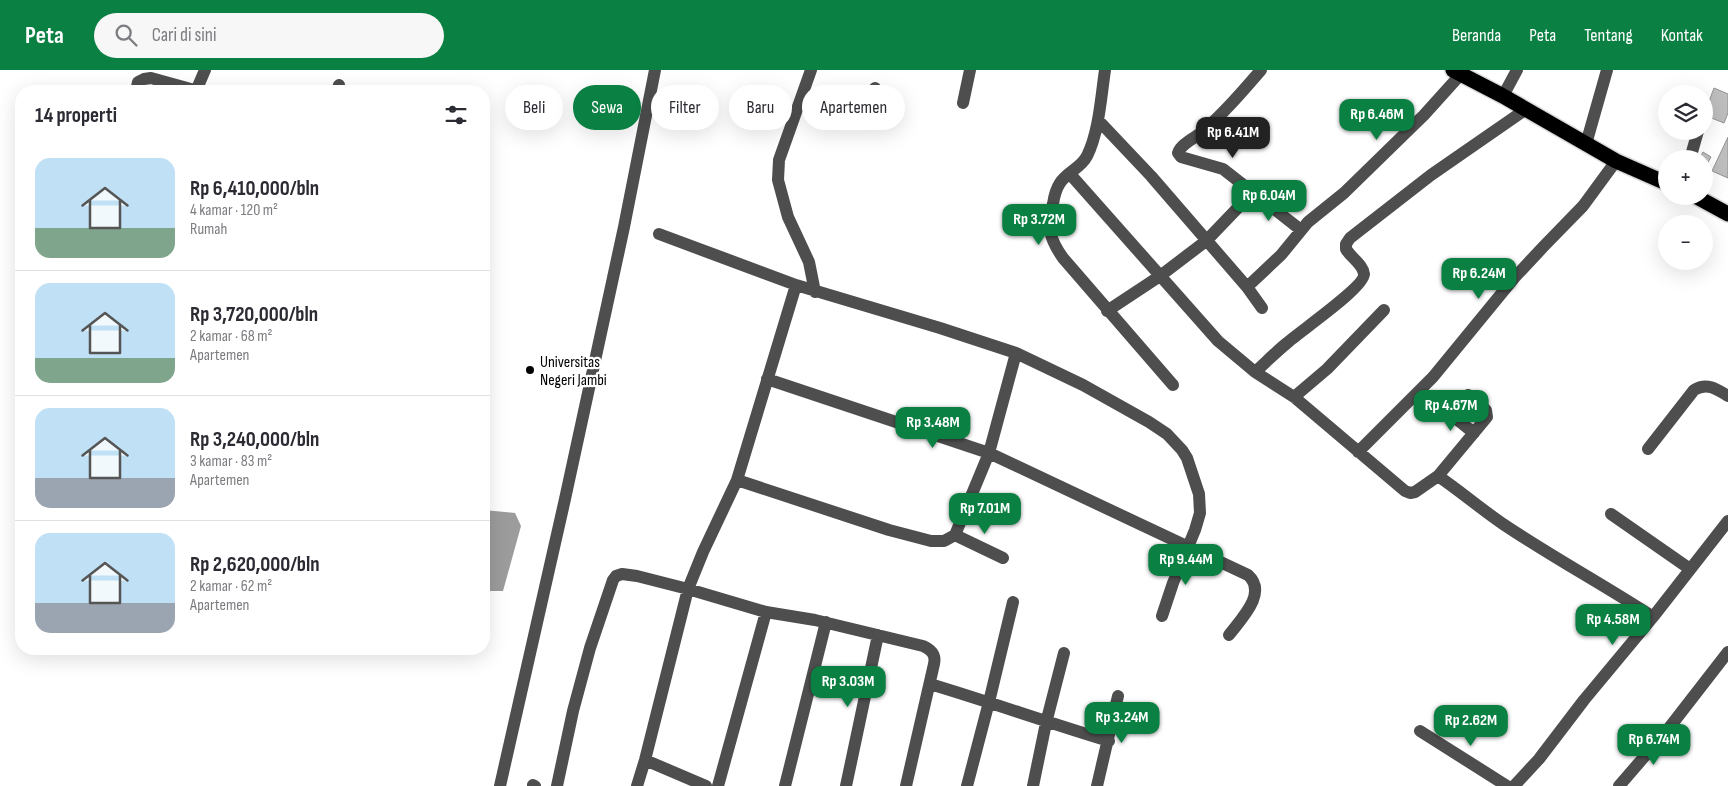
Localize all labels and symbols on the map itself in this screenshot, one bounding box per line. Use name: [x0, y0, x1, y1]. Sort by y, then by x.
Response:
pin: Rp 6.46M: [1325, 98, 1429, 141]
pin: Rp 6.41M: [1181, 116, 1285, 159]
pin: Rp 6.04M: [1217, 180, 1321, 222]
pin: Rp 3.72M: [987, 204, 1091, 246]
pin: Rp 6.24M: [1427, 258, 1531, 300]
place label: Universitas Negeri Jambi: [540, 353, 607, 390]
marker: Universitas Negeri Jambi: [524, 364, 536, 376]
pin: Rp 4.67M: [1399, 390, 1503, 432]
pin: Rp 3.48M: [881, 406, 985, 449]
pin: Rp 7.01M: [933, 492, 1037, 535]
pin: Rp 9.44M: [1134, 544, 1238, 586]
pin: Rp 4.58M: [1561, 604, 1665, 646]
pin: Rp 3.03M: [796, 666, 900, 708]
pin: Rp 3.24M: [1070, 702, 1174, 744]
pin: Rp 2.62M: [1419, 704, 1523, 747]
pin: Rp 6.74M: [1602, 724, 1706, 766]

